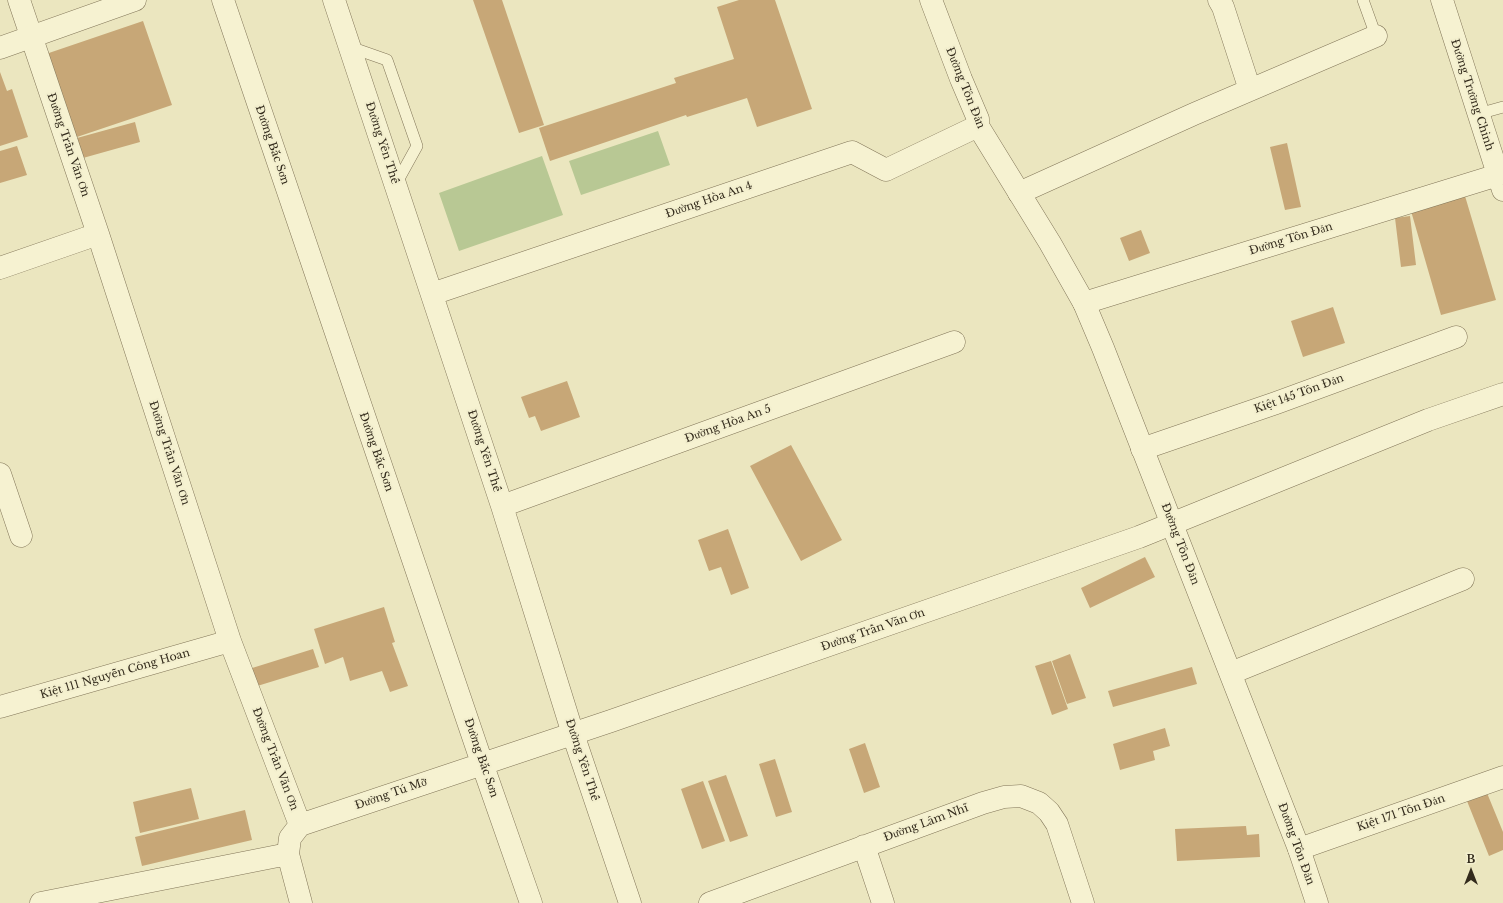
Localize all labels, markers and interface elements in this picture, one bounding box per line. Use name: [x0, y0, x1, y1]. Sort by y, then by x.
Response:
street label: Đường Trường Chinh: [1448, 38, 1496, 152]
street label: Đường Tôn Đản: [943, 45, 987, 131]
street label: Đường Trần Văn Ơn: [44, 91, 92, 199]
street label: Đường Yên Thế: [363, 100, 401, 186]
street label: Đường Bắc Sơn: [252, 104, 292, 186]
street label: Đường Hòa An 4: [664, 179, 754, 221]
street label: Đường Tôn Đản: [1248, 220, 1334, 258]
street label: Kiệt 145 Tôn Đản: [1252, 372, 1346, 416]
street label: Đường Trần Văn Ơn: [146, 399, 192, 507]
street label: Đường Hòa An 5: [683, 402, 773, 446]
street label: Đường Yên Thế: [465, 408, 503, 494]
street label: Đường Bắc Sơn: [356, 411, 396, 493]
street label: Đường Tôn Đản: [1158, 501, 1202, 587]
street label: Đường Trần Văn Ơn: [819, 606, 927, 654]
street label: Kiệt 111 Nguyễn Công Hoan: [39, 646, 191, 702]
street label: Đường Trần Văn Ơn: [249, 706, 301, 812]
street label: Đường Bắc Sơn: [461, 717, 501, 799]
street label: Đường Yên Thế: [563, 717, 601, 803]
street label: Đường Tú Mỡ: [353, 775, 429, 813]
street label: Kiệt 171 Tôn Đản: [1355, 792, 1447, 834]
street label: Đường Tôn Đản: [1275, 801, 1317, 887]
street label: Đường Lâm Nhĩ: [882, 802, 970, 844]
north arrow: [1451, 851, 1491, 891]
text: B: [1467, 852, 1475, 866]

